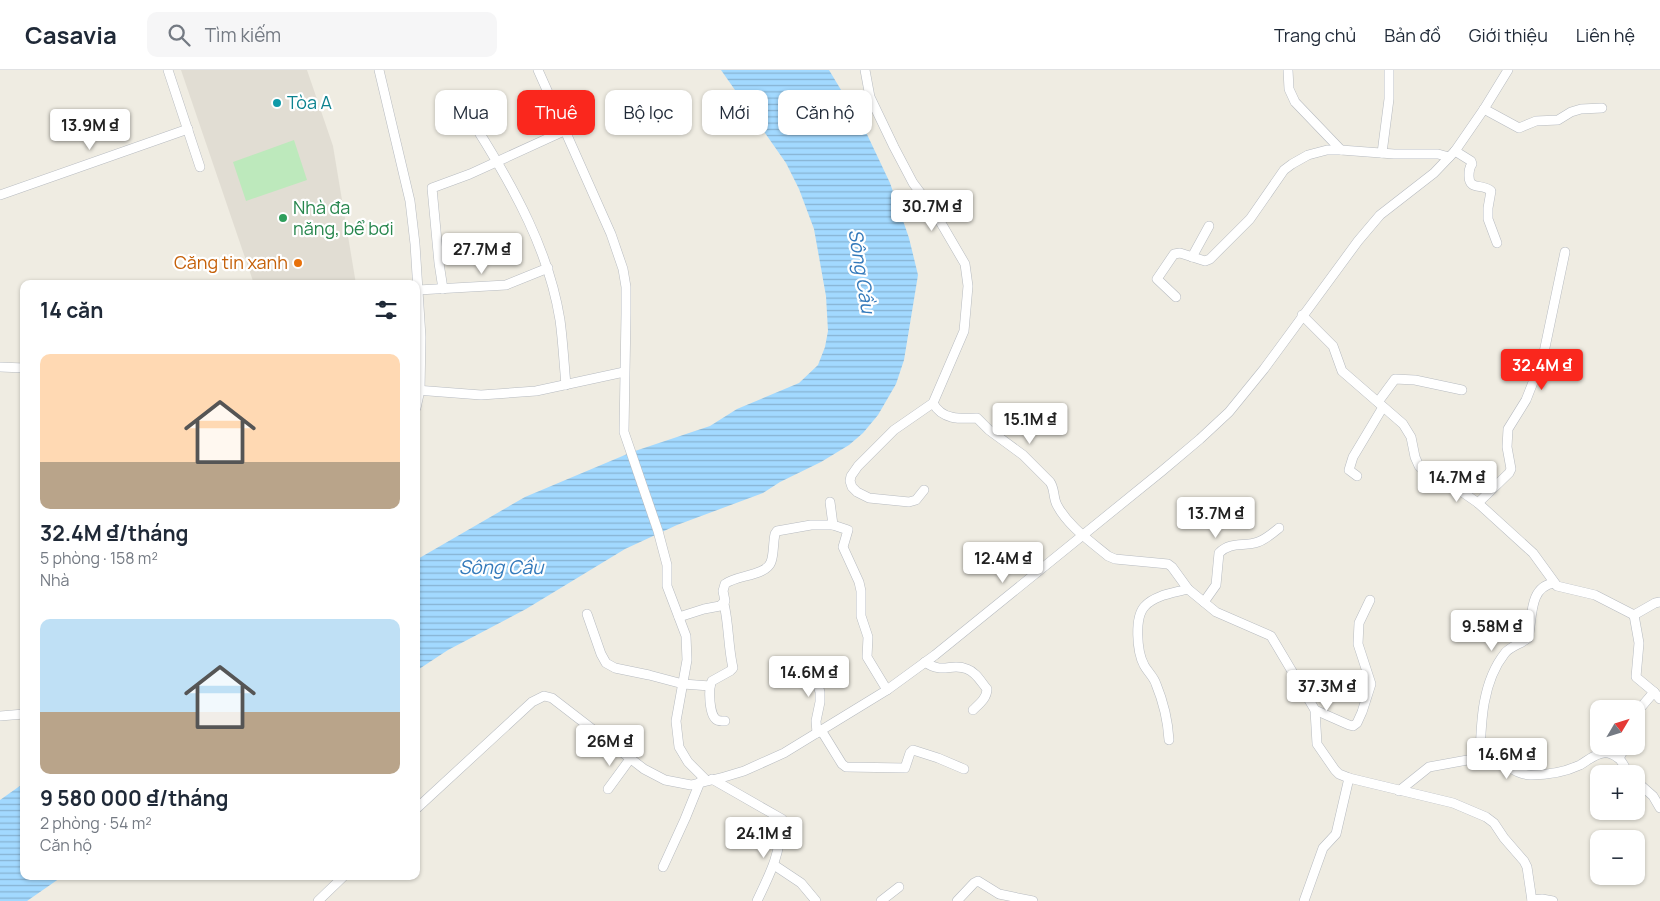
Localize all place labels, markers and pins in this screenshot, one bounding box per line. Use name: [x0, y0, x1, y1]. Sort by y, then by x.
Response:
place label: Tòa A: [287, 90, 333, 114]
marker: Tòa A: [271, 97, 283, 109]
pin: 13.9M ₫: [44, 108, 136, 151]
pin: 30.7M ₫: [886, 190, 978, 232]
place label: Nhà đa năng, bể bơi: [293, 195, 394, 240]
marker: Nhà đa năng, bể bơi: [277, 212, 289, 224]
pin: 27.7M ₫: [436, 232, 528, 275]
place label: Căng tin xanh: [174, 250, 288, 274]
marker: Căng tin xanh: [292, 257, 304, 269]
pin: 32.4M ₫: [1496, 348, 1588, 391]
pin: 15.1M ₫: [984, 402, 1076, 445]
pin: 14.7M ₫: [1411, 460, 1503, 503]
pin: 13.7M ₫: [1170, 496, 1262, 539]
pin: 12.4M ₫: [957, 542, 1049, 584]
pin: 9.58M ₫: [1446, 610, 1538, 652]
pin: 14.6M ₫: [763, 656, 855, 698]
pin: 37.3M ₫: [1281, 670, 1373, 712]
pin: 26M ₫: [575, 724, 645, 767]
pin: 14.6M ₫: [1461, 738, 1553, 780]
pin: 24.1M ₫: [718, 816, 810, 859]

